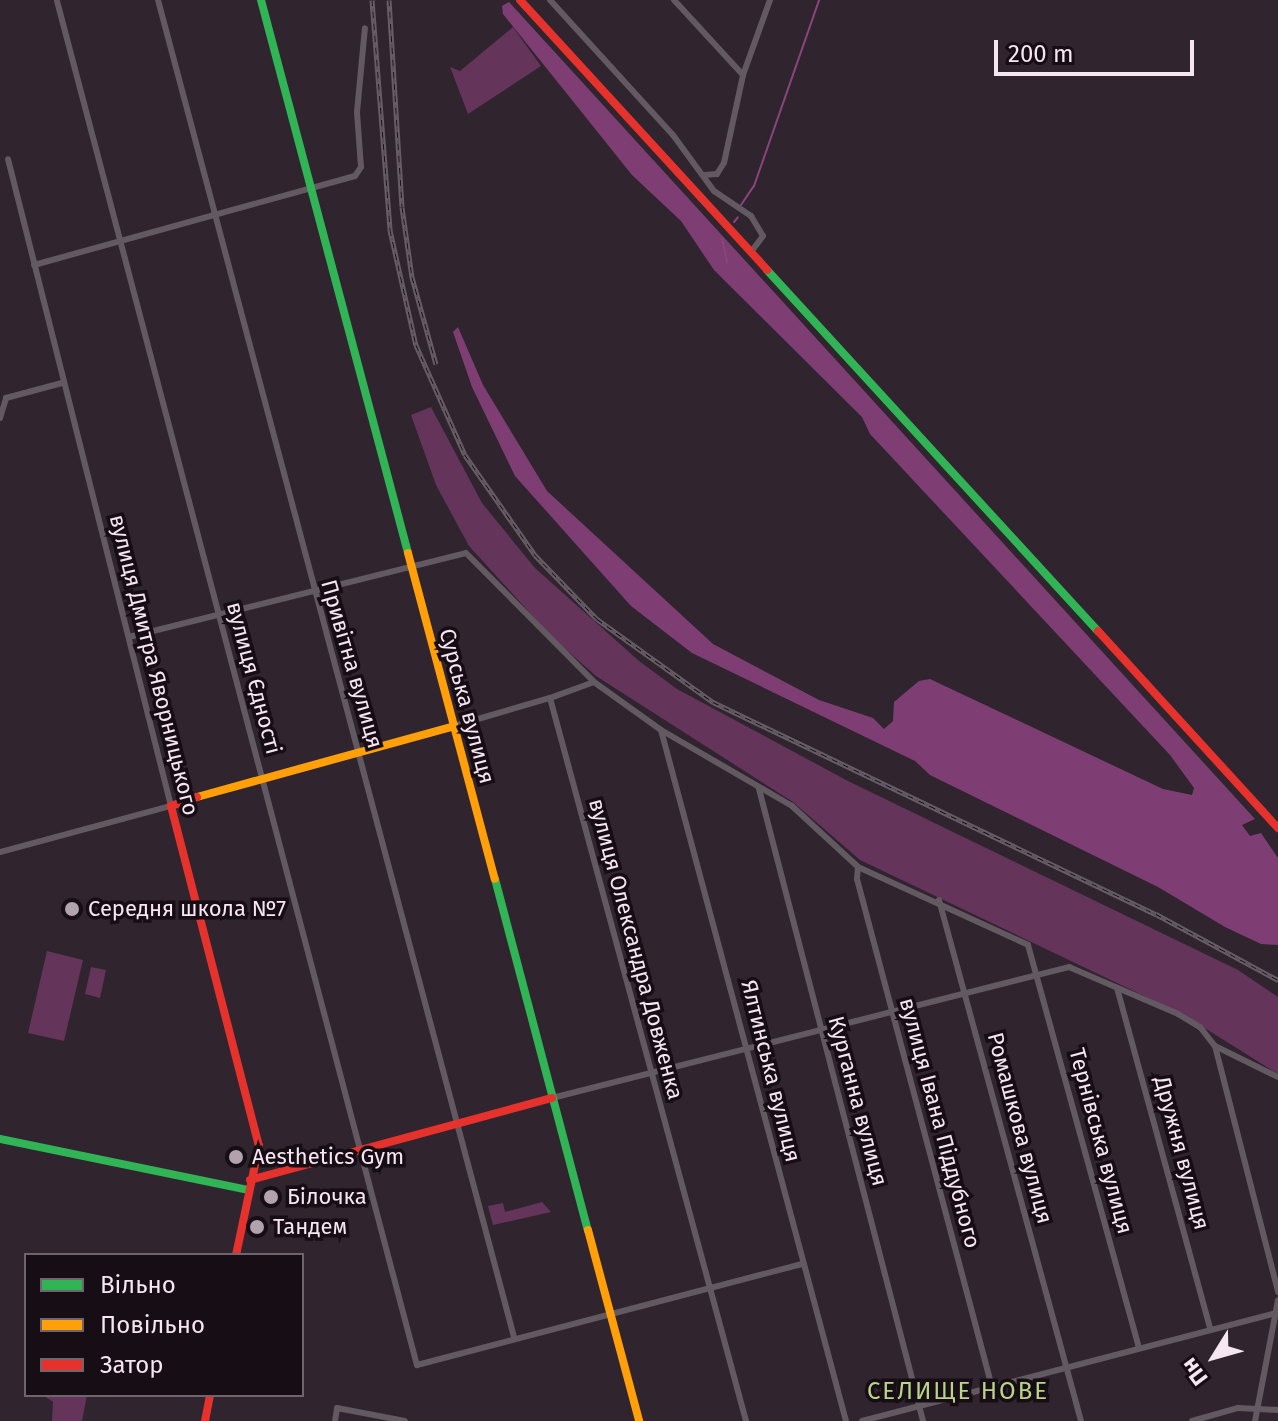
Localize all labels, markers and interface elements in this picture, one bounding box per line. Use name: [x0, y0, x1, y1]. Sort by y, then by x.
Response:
scale bar: [998, 24, 1198, 74]
text: 200 m: [1008, 40, 1074, 68]
street label: вулиця Дмитра Яворницького: [104, 512, 204, 818]
street label: Привітна вулиця: [315, 577, 389, 751]
street label: вулиця Єдності: [221, 599, 287, 757]
street label: Сурська вулиця: [434, 626, 500, 786]
street label: вулиця Олександра Довженка: [583, 796, 689, 1102]
place label: Середня школа №7: [88, 896, 286, 922]
marker: Середня школа №7: [63, 900, 81, 918]
street label: Ялтинська вулиця: [736, 977, 806, 1165]
street label: вулиця Івана Піддубного: [894, 995, 986, 1251]
street label: Курганна вулиця: [823, 1013, 893, 1189]
street label: Ромашкова вулиця: [982, 1030, 1058, 1226]
street label: Тернівська вулиця: [1064, 1045, 1138, 1237]
street label: Дружня вулиця: [1149, 1073, 1215, 1233]
place label: Aesthetics Gym: [252, 1144, 404, 1170]
marker: Aesthetics Gym: [227, 1148, 245, 1166]
place label: Білочка: [287, 1184, 367, 1210]
marker: Білочка: [262, 1188, 280, 1206]
place label: Тандем: [273, 1214, 347, 1240]
marker: Тандем: [248, 1218, 266, 1236]
legend: [24, 1253, 304, 1397]
text: Вільно: [100, 1271, 176, 1299]
text: Повільно: [100, 1311, 205, 1339]
north arrow: [1174, 1317, 1254, 1397]
text: Затор: [100, 1351, 164, 1379]
text: Пн: [1175, 1353, 1213, 1391]
district label: СЕЛИЩЕ НОВЕ: [867, 1378, 1049, 1406]

